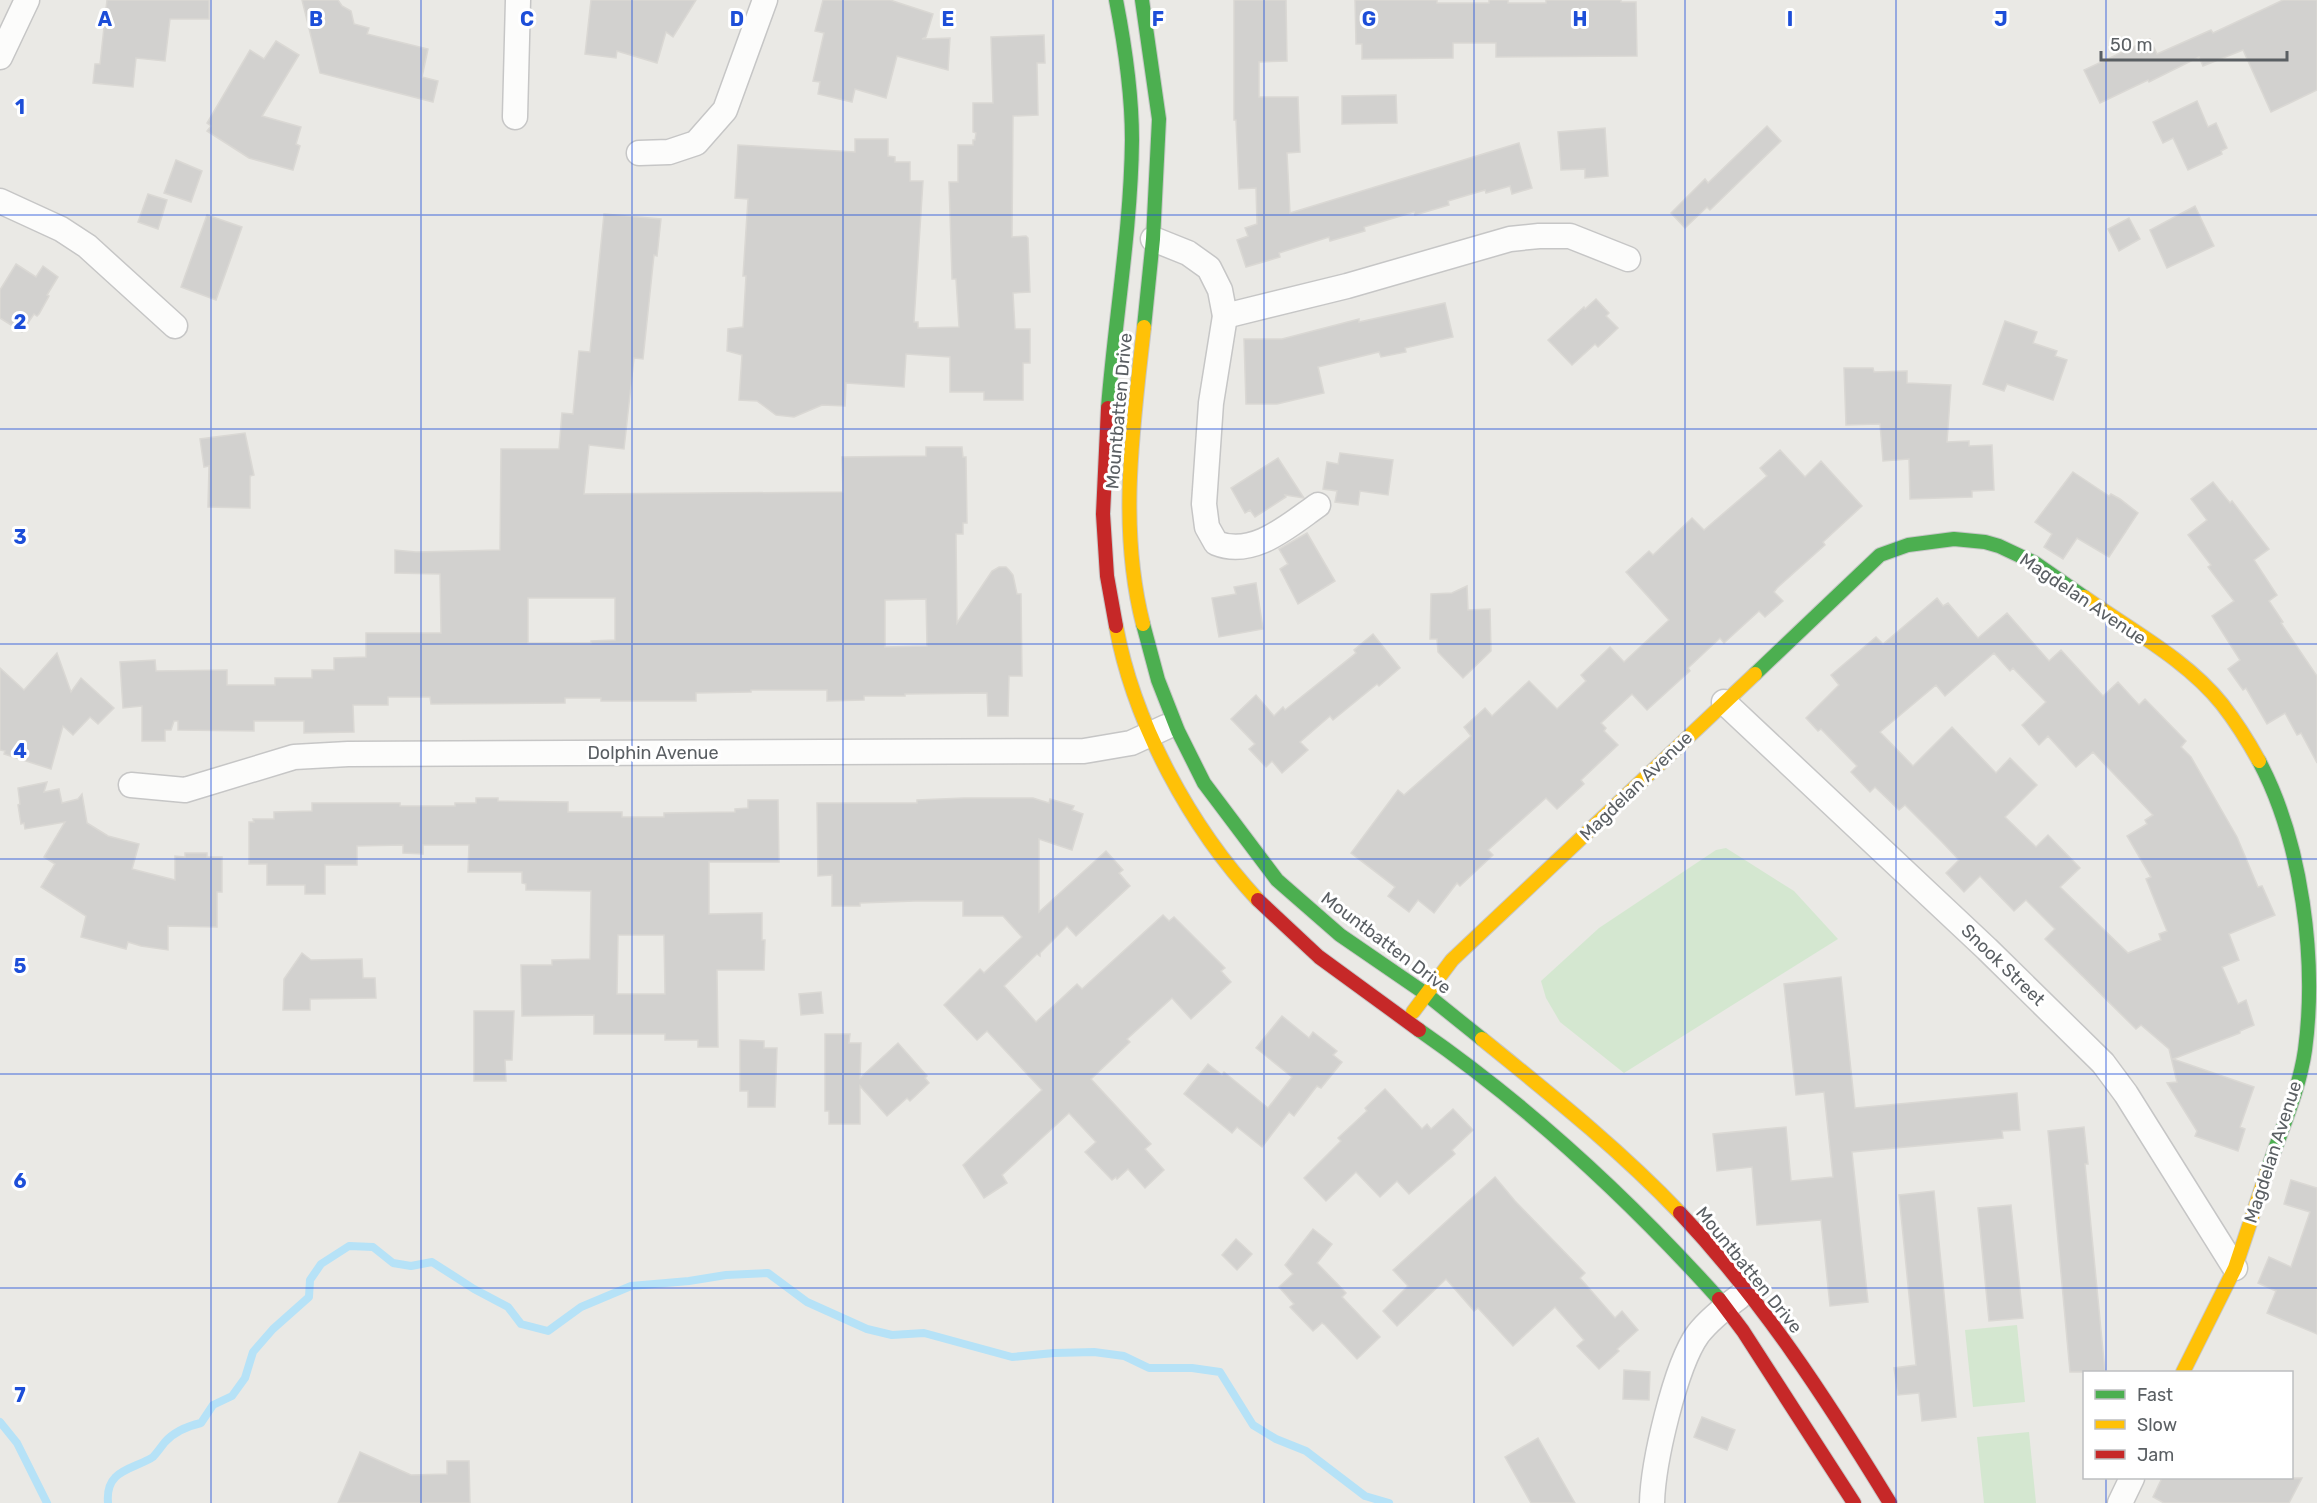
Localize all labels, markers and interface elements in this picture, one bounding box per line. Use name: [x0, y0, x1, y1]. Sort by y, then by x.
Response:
text: A: [98, 7, 113, 31]
text: B: [309, 7, 323, 31]
text: C: [520, 7, 534, 31]
text: D: [730, 7, 744, 31]
text: E: [942, 7, 954, 31]
text: F: [1152, 7, 1164, 31]
text: G: [1362, 7, 1376, 31]
text: H: [1573, 7, 1587, 31]
text: I: [1787, 7, 1793, 31]
text: J: [1994, 7, 2008, 31]
scale bar: [2101, 24, 2287, 62]
text: 50 m: [2110, 34, 2153, 56]
text: 1: [15, 95, 25, 119]
text: 2: [14, 310, 27, 334]
street label: Mountbatten Drive: [1101, 332, 1137, 490]
text: 3: [13, 525, 27, 549]
street label: Magdelan Avenue: [2016, 549, 2150, 649]
street label: Magdelan Avenue: [1575, 727, 1697, 845]
text: 4: [13, 739, 27, 763]
street label: Dolphin Avenue: [587, 742, 719, 764]
street label: Mountbatten Drive: [1317, 887, 1455, 999]
street label: Snook Street: [1956, 919, 2050, 1011]
text: 5: [14, 954, 27, 978]
street label: Magdelan Avenue: [2240, 1078, 2306, 1226]
text: 6: [13, 1169, 27, 1193]
street label: Mountbatten Drive: [1691, 1202, 1807, 1338]
legend: [2083, 1371, 2293, 1479]
text: 7: [14, 1383, 26, 1407]
text: Fast: [2137, 1384, 2173, 1406]
text: Slow: [2137, 1414, 2177, 1436]
text: Jam: [2137, 1444, 2174, 1466]

